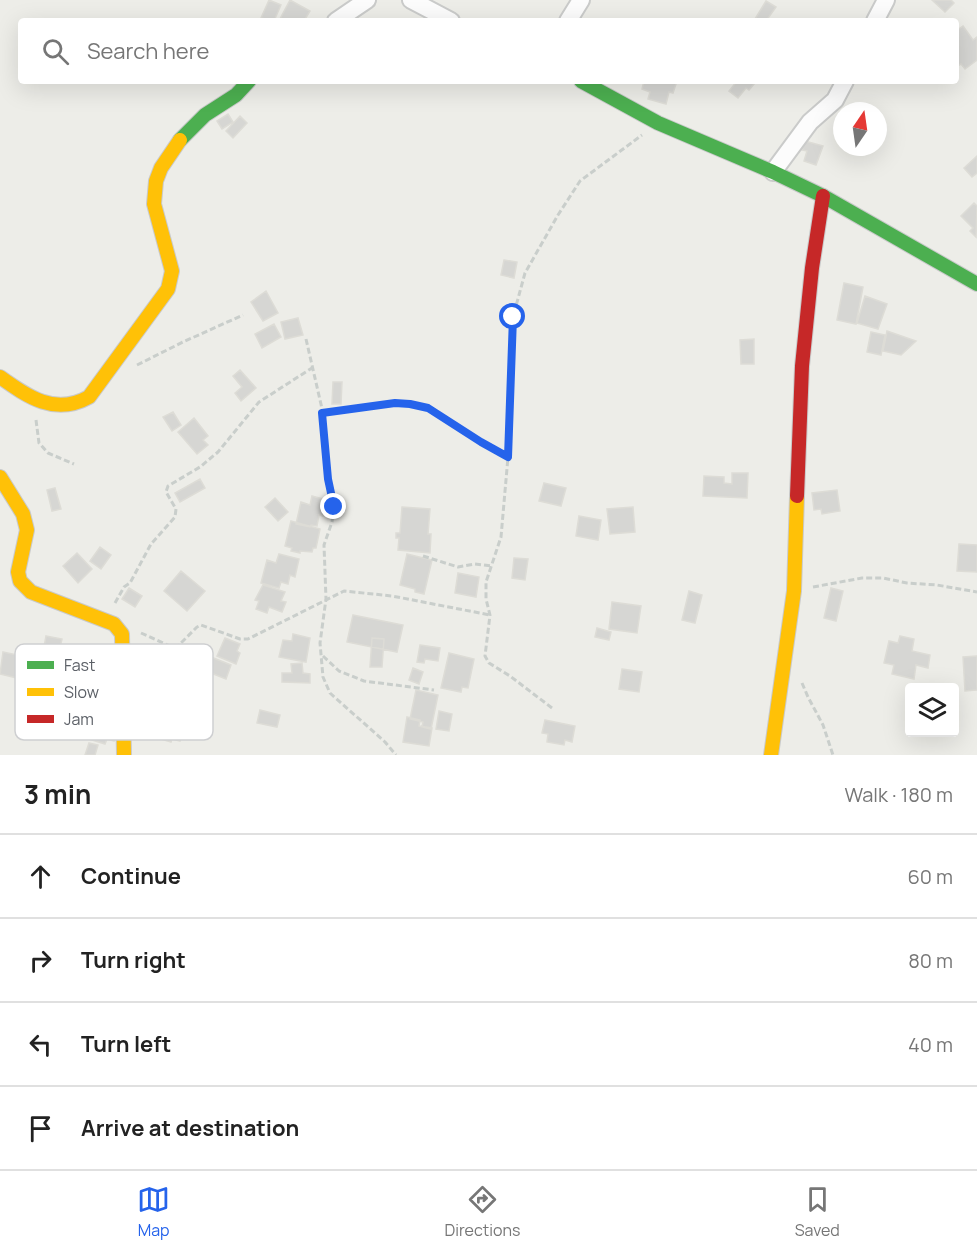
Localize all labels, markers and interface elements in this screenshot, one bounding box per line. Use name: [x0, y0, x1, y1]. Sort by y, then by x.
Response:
search box: [18, 18, 959, 84]
icon: search: [39, 35, 72, 68]
text: Search here: [87, 36, 209, 66]
north arrow: [833, 102, 887, 156]
route start: [499, 303, 525, 329]
route end: [320, 493, 346, 519]
legend: [15, 644, 213, 740]
text: Fast: [64, 654, 95, 676]
text: Slow: [64, 681, 99, 703]
map controls: [905, 683, 959, 737]
button: layers: [905, 683, 959, 737]
text: Jam: [64, 708, 94, 730]
text: 3 min: [24, 776, 91, 812]
text: Walk · 180 m: [844, 781, 953, 808]
icon: ahead: [24, 860, 57, 893]
text: Continue: [81, 861, 181, 891]
text: 60 m: [907, 863, 953, 890]
icon: right: [24, 944, 57, 977]
text: Turn right: [81, 945, 186, 975]
text: 80 m: [908, 947, 953, 974]
icon: left: [24, 1028, 57, 1061]
text: Turn left: [81, 1029, 171, 1059]
text: 40 m: [908, 1031, 953, 1058]
icon: arrive: [24, 1112, 57, 1145]
text: Arrive at destination: [81, 1113, 299, 1143]
tab: Map: [137, 1183, 170, 1241]
tab: Directions: [445, 1183, 520, 1241]
tab: Saved: [795, 1183, 840, 1241]

